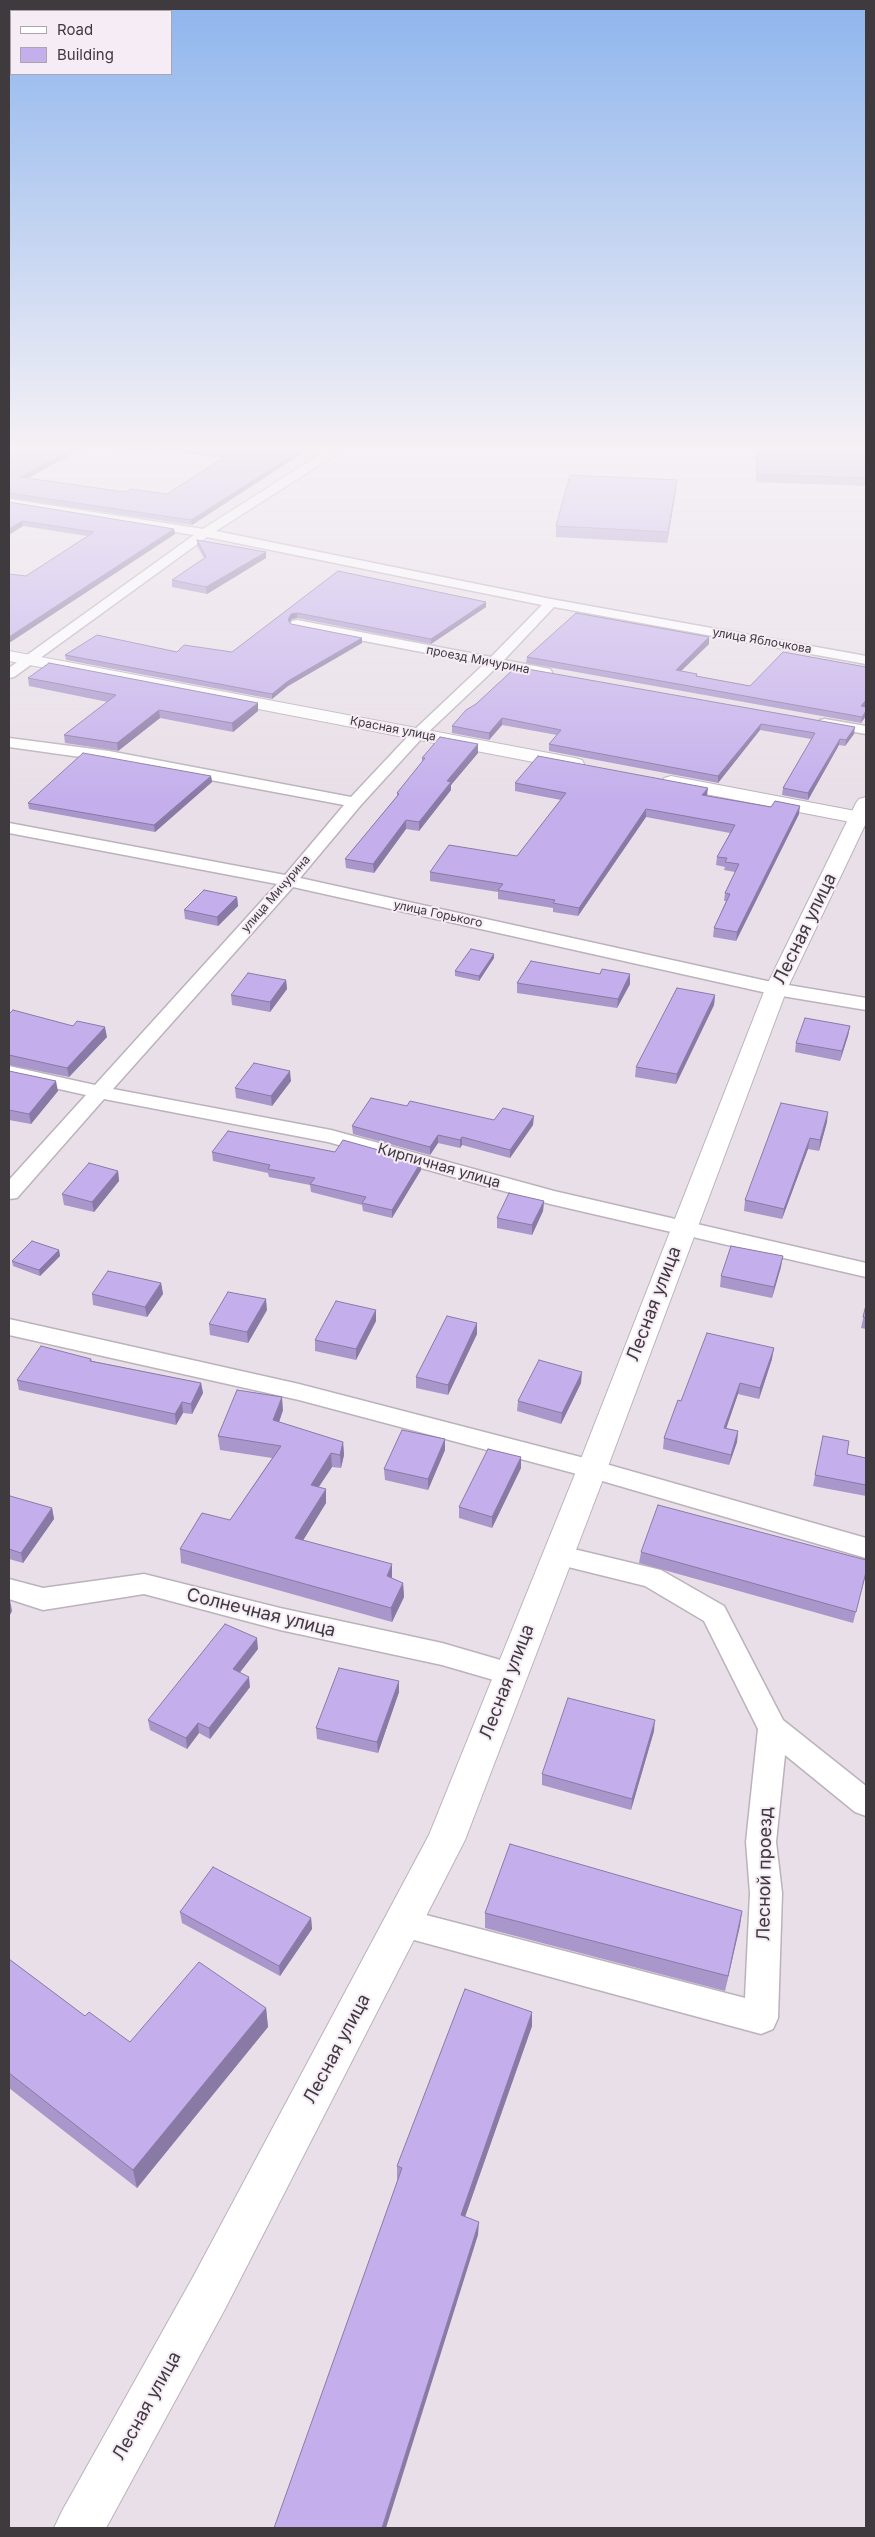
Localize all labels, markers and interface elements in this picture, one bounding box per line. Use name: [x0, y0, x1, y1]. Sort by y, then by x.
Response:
legend: [10, 10, 172, 75]
text: Road: [57, 20, 93, 39]
text: Building: [57, 45, 114, 64]
street label: улица Яблочкова: [711, 625, 813, 657]
street label: проезд Мичурина: [425, 643, 531, 677]
street label: Красная улица: [349, 714, 437, 744]
street label: улица Мичурина: [239, 853, 313, 935]
street label: Лесная улица: [769, 870, 841, 988]
street label: улица Горького: [392, 898, 484, 930]
street label: Кирпичная улица: [376, 1140, 502, 1192]
street label: Лесная улица: [622, 1244, 686, 1364]
street label: Солнечная улица: [184, 1584, 338, 1642]
street label: Лесная улица: [475, 1622, 539, 1742]
street label: Лесной проезд: [753, 1807, 777, 1941]
street label: Лесная улица: [299, 1990, 375, 2108]
street label: Лесная улица: [108, 2348, 186, 2464]

